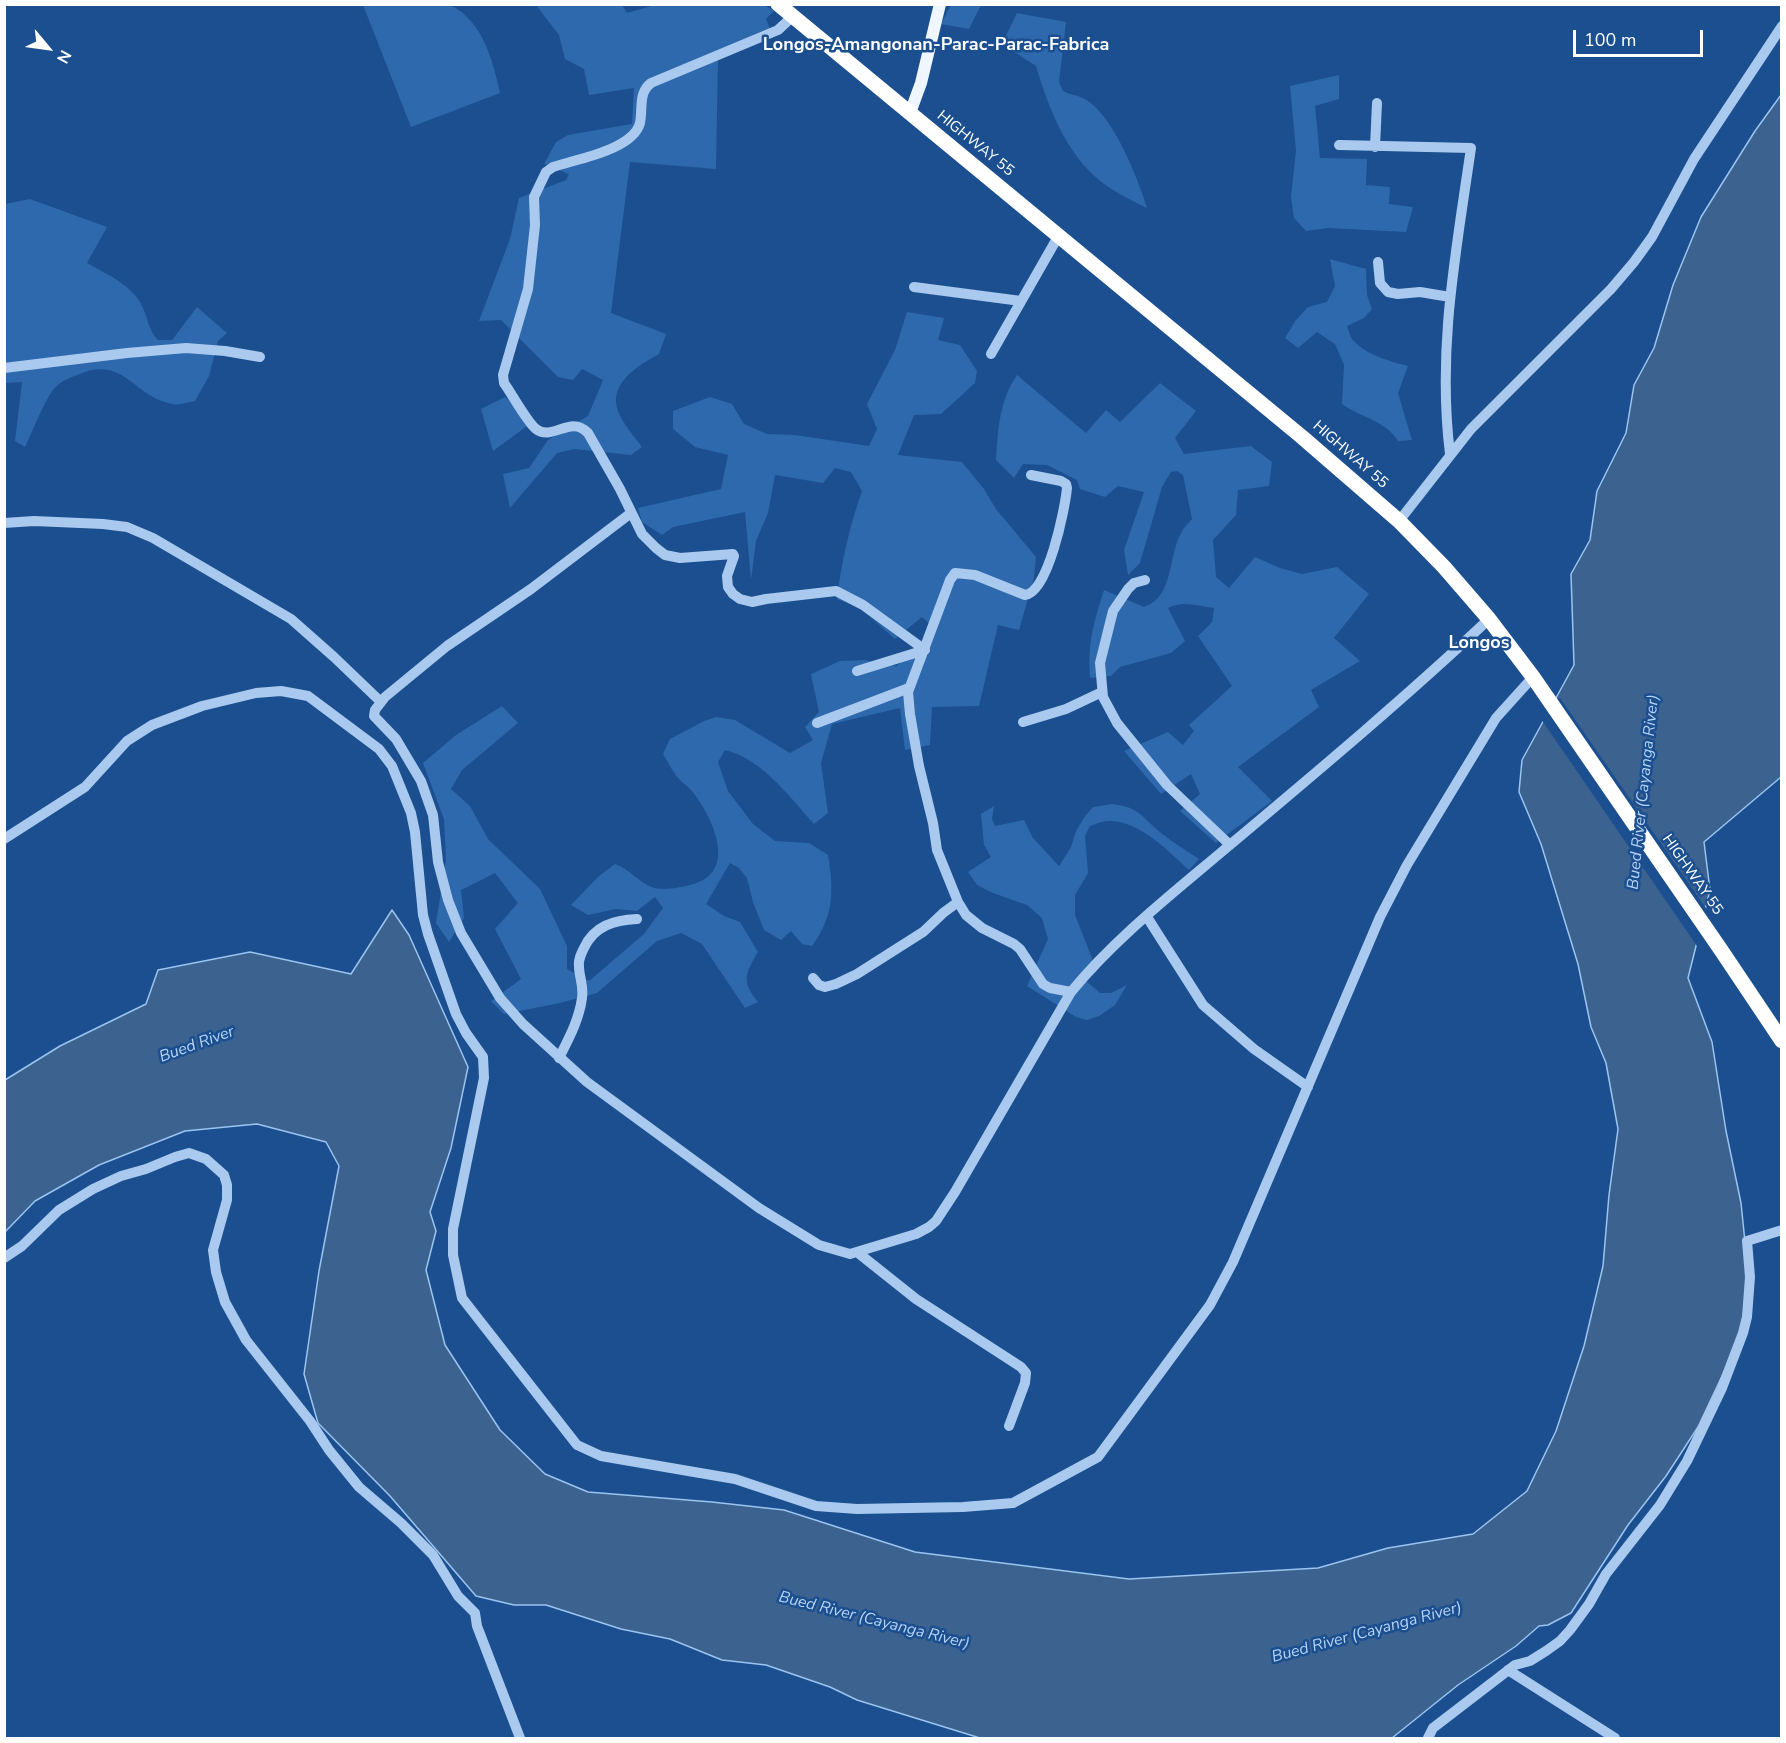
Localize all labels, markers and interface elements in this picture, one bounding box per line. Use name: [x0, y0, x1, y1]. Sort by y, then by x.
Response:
north arrow: [18, 18, 78, 78]
scale bar: [1576, 18, 1706, 56]
text: 100 m: [1584, 28, 1636, 52]
district label: Longos-Amangonan-Parac‑Parac-Fabrica: [763, 35, 1109, 57]
text: N: [51, 46, 76, 67]
street label: HIGHWAY 55: [933, 107, 1017, 181]
street label: HIGHWAY 55: [1309, 417, 1391, 493]
district label: Longos: [1449, 633, 1509, 655]
water label: Bued River (Cayanga River): [1624, 693, 1664, 891]
street label: HIGHWAY 55: [1658, 831, 1726, 919]
water label: Bued River: [157, 1023, 237, 1067]
water label: Bued River (Cayanga River): [776, 1588, 972, 1654]
water label: Bued River (Cayanga River): [1270, 1598, 1464, 1668]

